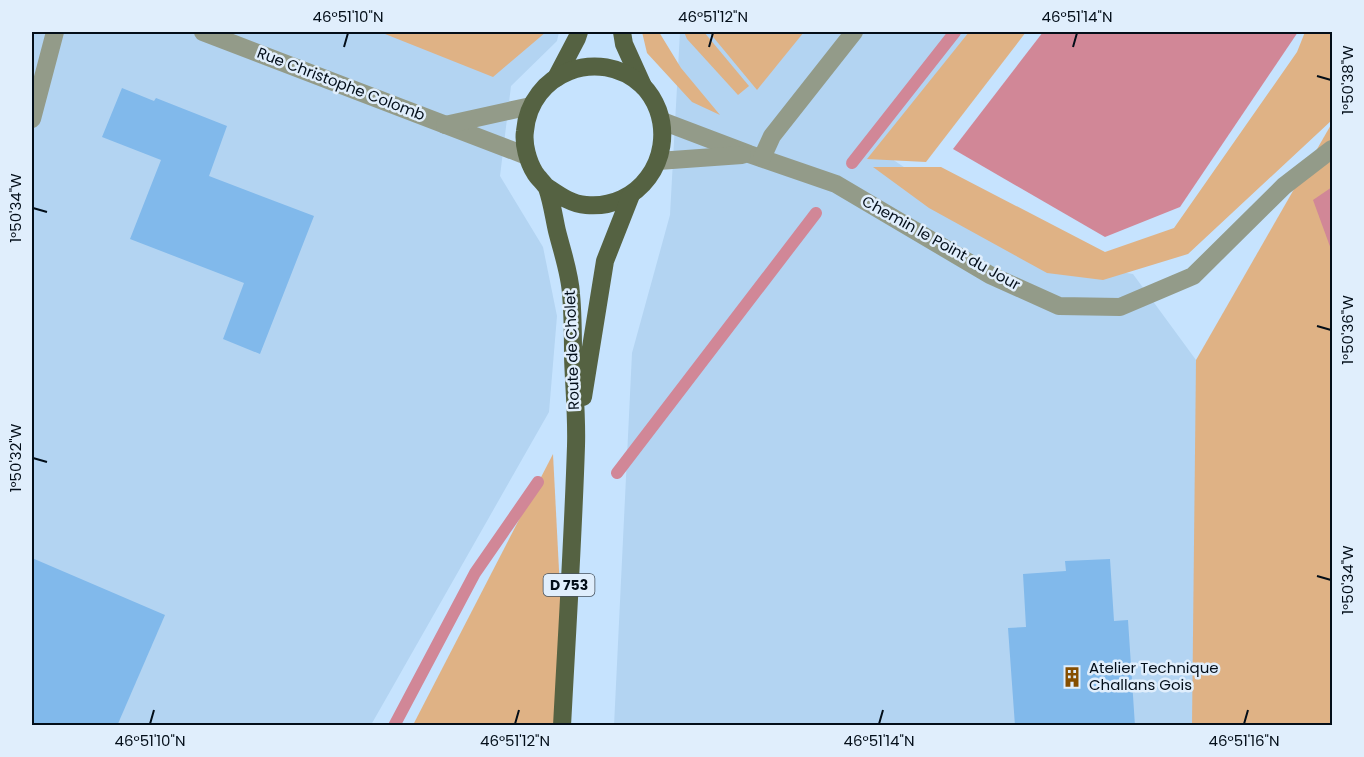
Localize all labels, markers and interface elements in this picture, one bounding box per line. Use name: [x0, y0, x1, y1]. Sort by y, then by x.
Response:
text: 46°51'10"N: [313, 6, 383, 27]
text: 46°51'12"N: [678, 6, 748, 27]
text: 46°51'14"N: [1042, 6, 1112, 27]
street label: Rue Christophe Colomb: [254, 42, 428, 125]
text: 1°50'38"W: [1337, 45, 1358, 115]
text: 1°50'34"W: [5, 173, 26, 243]
street label: Chemin le Point du Jour: [858, 190, 1024, 295]
street label: Route de Cholet: [559, 290, 584, 410]
text: 1°50'36"W: [1337, 295, 1358, 365]
text: 1°50'32"W: [5, 423, 26, 492]
text: 1°50'34"W: [1337, 545, 1358, 615]
road number: D 753: [544, 574, 594, 596]
place label: Atelier Technique Challans Gois: [1089, 657, 1219, 695]
building icon: Atelier Technique Challans Gois: [1060, 665, 1084, 689]
text: 46°51'10"N: [115, 730, 185, 751]
text: 46°51'12"N: [480, 730, 550, 751]
text: 46°51'14"N: [844, 730, 914, 751]
text: 46°51'16"N: [1209, 730, 1279, 751]

